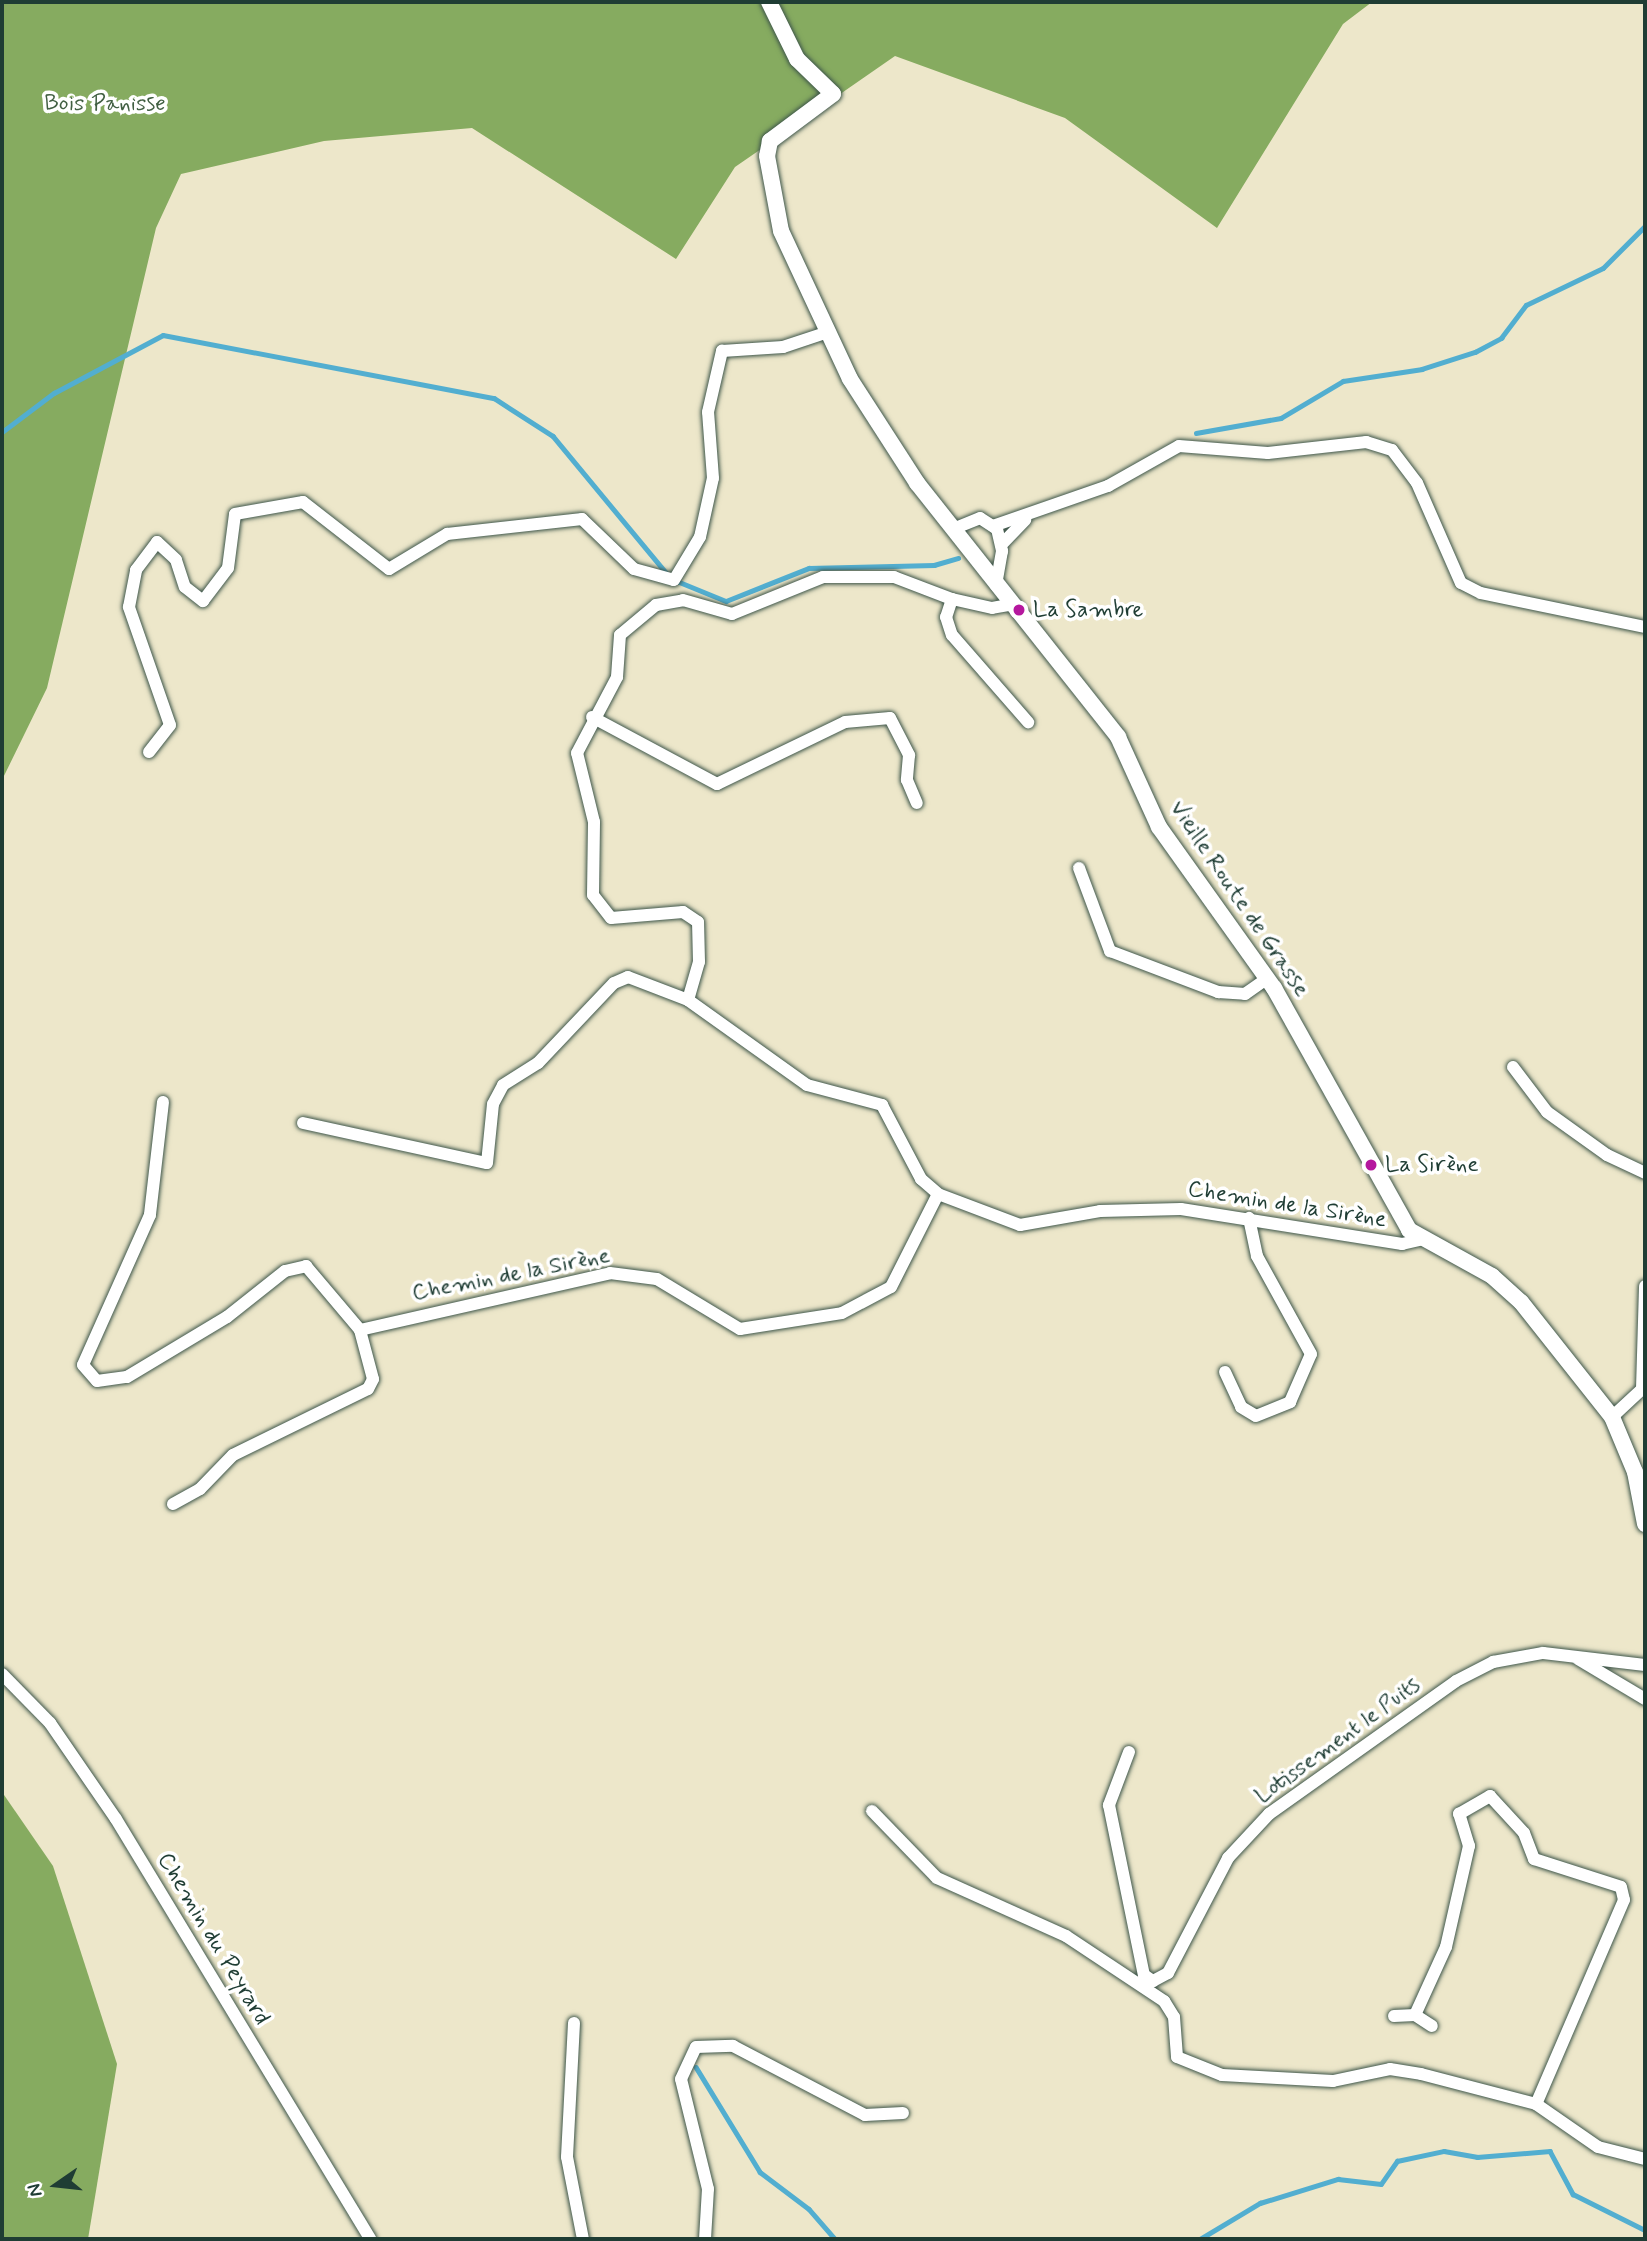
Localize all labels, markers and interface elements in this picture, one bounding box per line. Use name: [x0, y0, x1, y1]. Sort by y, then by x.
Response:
park label: Bois Panisse: [45, 90, 165, 118]
place label: La Sambre: [1033, 596, 1144, 624]
marker: La Sambre: [1011, 602, 1027, 618]
street label: Vieille Route de Grasse: [1167, 802, 1311, 996]
place label: La Sirène: [1385, 1151, 1478, 1179]
marker: La Sirène: [1363, 1157, 1379, 1173]
street label: Chemin de la Sirène: [1186, 1176, 1388, 1234]
street label: Chemin de la Sirène: [410, 1242, 612, 1308]
street label: Lotissement le Puits: [1248, 1671, 1428, 1811]
street label: Chemin du Peyrard: [152, 1850, 274, 2028]
north arrow: [21, 2150, 91, 2220]
text: N: [21, 2181, 49, 2199]

